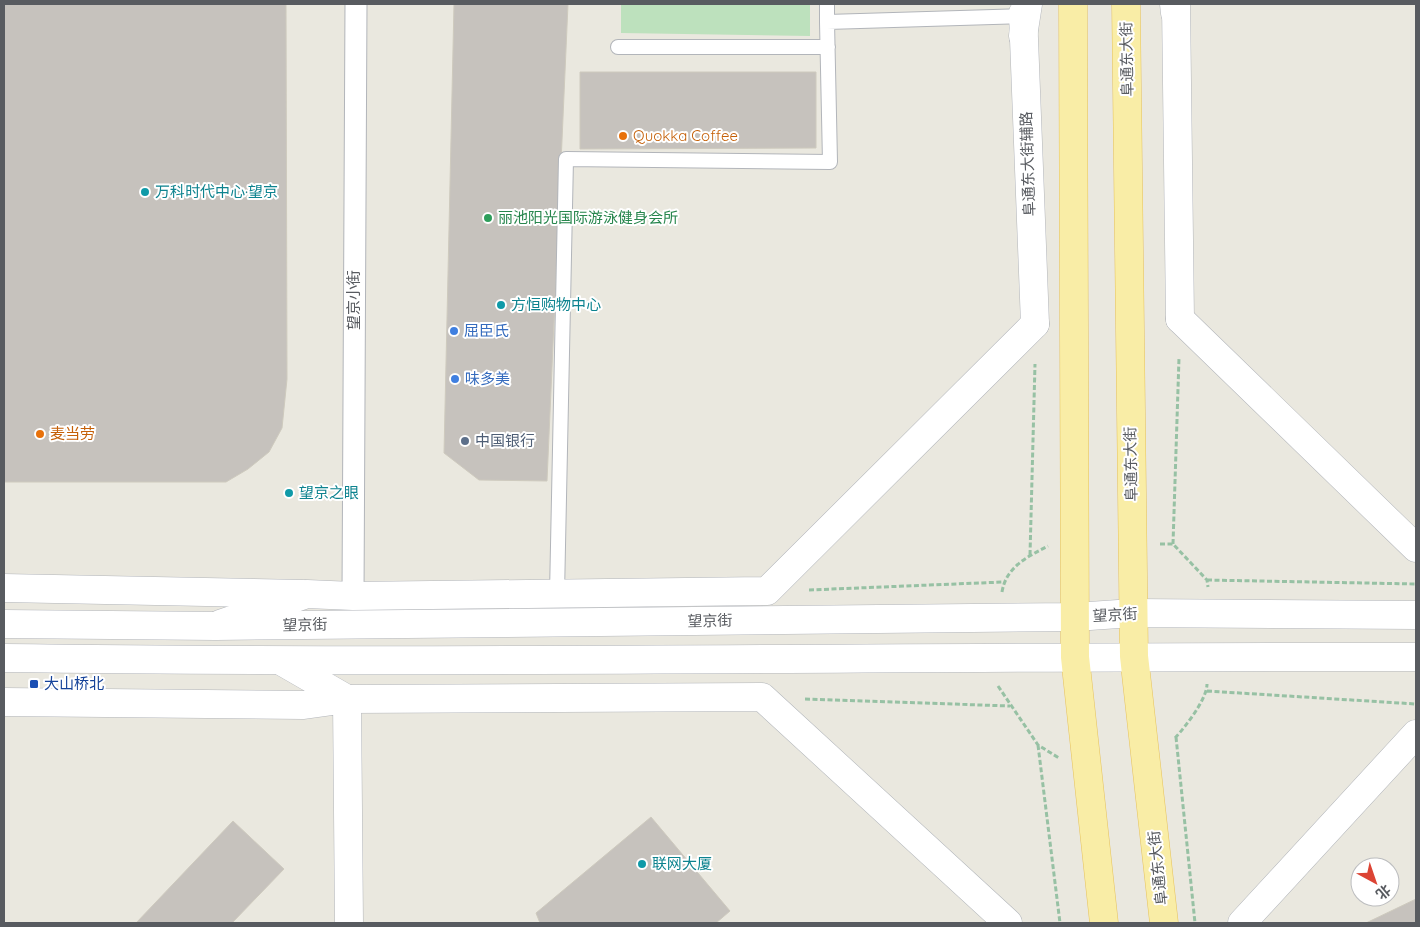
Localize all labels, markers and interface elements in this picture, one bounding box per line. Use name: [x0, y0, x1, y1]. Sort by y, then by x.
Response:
street label: 阜通东大街: [1116, 21, 1137, 97]
street label: 阜通东大街辅路: [1016, 111, 1039, 217]
place label: Quokka Coffee: [633, 126, 738, 145]
marker: Quokka Coffee: [617, 130, 629, 142]
place label: 万科时代中心·望京: [155, 182, 278, 201]
marker: 万科时代中心·望京: [139, 186, 151, 198]
place label: 丽池阳光国际游泳健身会所: [498, 208, 678, 227]
marker: 丽池阳光国际游泳健身会所: [482, 212, 494, 224]
street label: 望京小街: [344, 270, 363, 330]
place label: 方恒购物中心: [511, 295, 601, 314]
marker: 方恒购物中心: [495, 299, 507, 311]
place label: 屈臣氏: [464, 321, 509, 340]
marker: 屈臣氏: [448, 325, 460, 337]
place label: 味多美: [465, 369, 510, 388]
marker: 味多美: [449, 373, 461, 385]
place label: 麦当劳: [50, 424, 95, 443]
street label: 阜通东大街: [1120, 426, 1141, 502]
marker: 麦当劳: [34, 428, 46, 440]
place label: 中国银行: [475, 431, 535, 450]
marker: 中国银行: [459, 435, 471, 447]
place label: 望京之眼: [299, 483, 359, 502]
marker: 望京之眼: [283, 487, 295, 499]
street label: 望京街: [1092, 604, 1138, 625]
street label: 望京街: [687, 611, 733, 630]
street label: 望京街: [282, 615, 328, 634]
place label: 大山桥北: [44, 674, 104, 693]
marker: 大山桥北: [28, 678, 40, 690]
street label: 阜通东大街: [1144, 830, 1171, 906]
place label: 联网大厦: [652, 854, 712, 873]
north arrow: [1350, 857, 1400, 907]
marker: 联网大厦: [636, 858, 648, 870]
text: 北: [1372, 881, 1395, 903]

